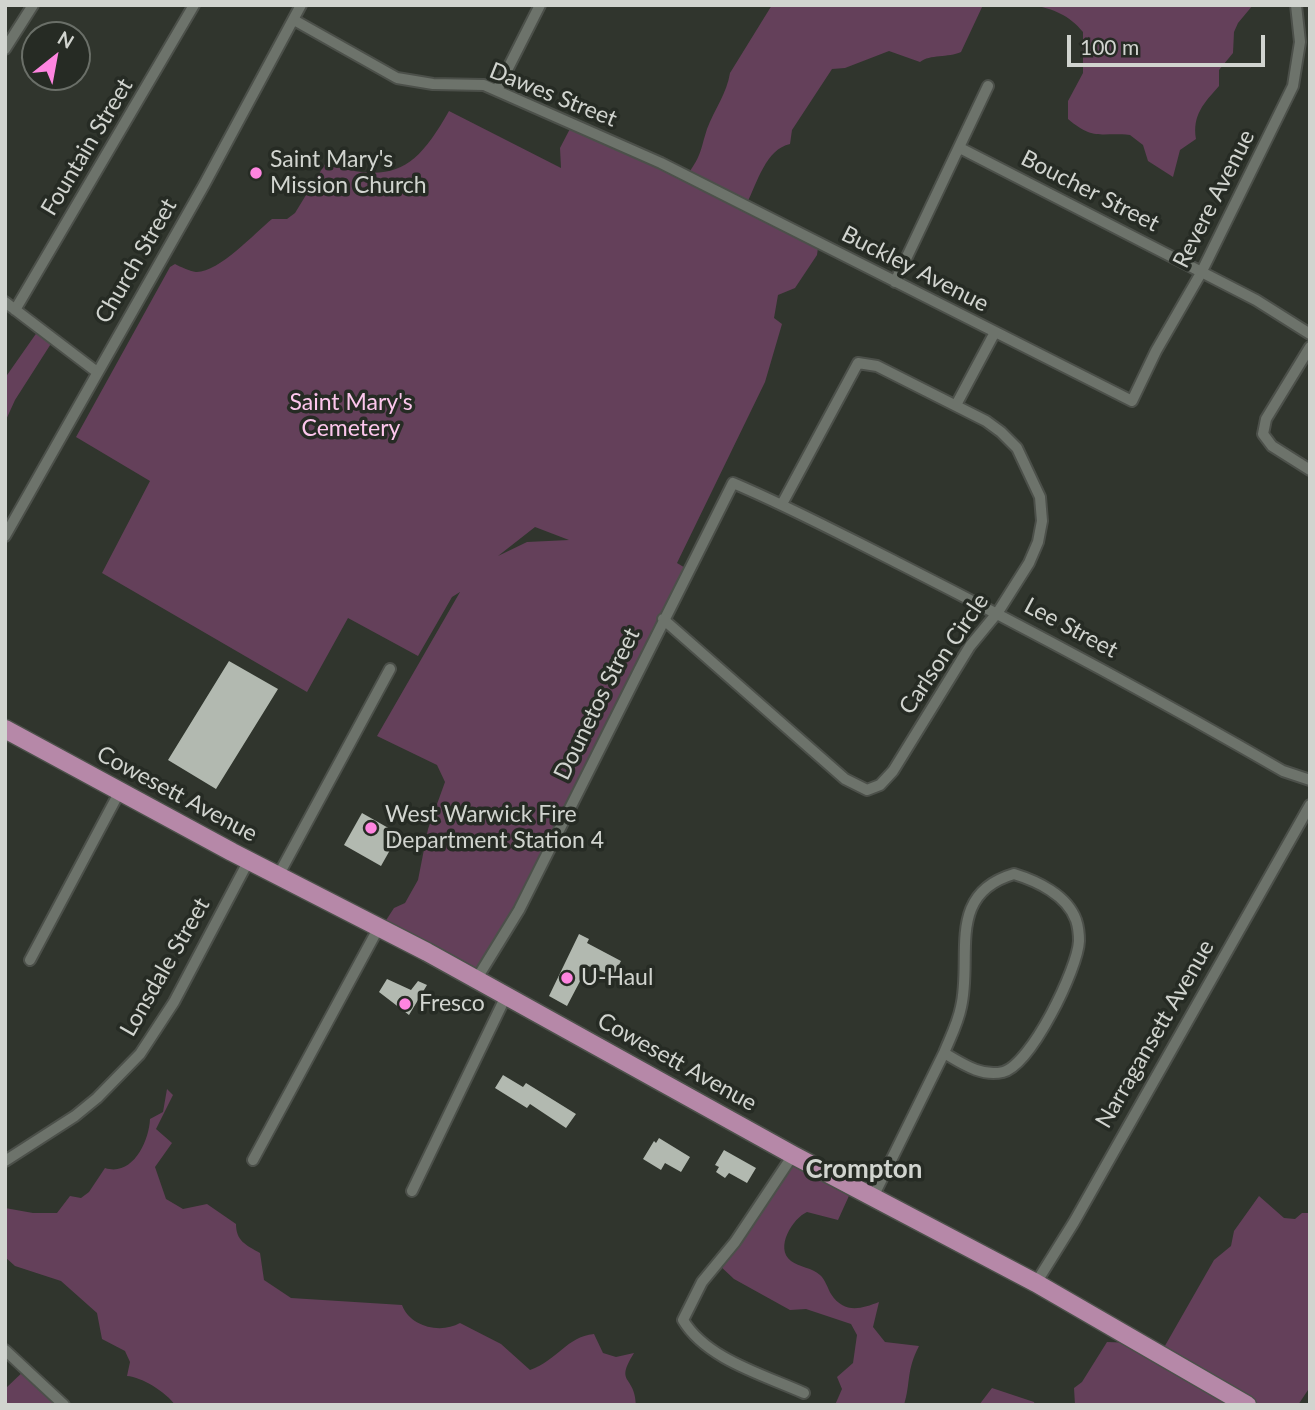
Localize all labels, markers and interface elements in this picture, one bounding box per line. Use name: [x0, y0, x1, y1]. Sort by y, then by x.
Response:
north arrow: [21, 21, 91, 91]
scale bar: [1070, 21, 1268, 65]
text: N: [54, 26, 78, 53]
text: 100 m: [1080, 34, 1139, 59]
street label: Dawes Street: [485, 57, 621, 133]
street label: Fountain Street: [35, 73, 139, 221]
street label: Revere Avenue: [1167, 125, 1261, 273]
street label: Boucher Street: [1016, 144, 1164, 238]
place label: Saint Mary's Mission Church: [270, 146, 427, 200]
marker: Saint Mary's Mission Church: [248, 165, 264, 181]
street label: Church Street: [89, 194, 183, 328]
street label: Buckley Avenue: [837, 220, 993, 318]
park label: Saint Mary's Cemetery: [289, 389, 413, 443]
street label: Carlson Circle: [894, 588, 994, 720]
street label: Lee Street: [1020, 592, 1122, 664]
street label: Dounetos Street: [548, 623, 646, 785]
street label: Cowesett Avenue: [92, 740, 262, 848]
place label: West Warwick Fire Department Station 4: [385, 801, 604, 855]
marker: West Warwick Fire Department Station 4: [363, 820, 379, 836]
street label: Lonsdale Street: [114, 893, 216, 1041]
street label: Narragansett Avenue: [1090, 935, 1220, 1133]
place label: U-Haul: [581, 964, 653, 992]
marker: U-Haul: [559, 970, 575, 986]
place label: Fresco: [419, 990, 485, 1018]
marker: Fresco: [397, 996, 413, 1012]
street label: Cowesett Avenue: [593, 1007, 761, 1117]
district label: Crompton: [806, 1154, 922, 1186]

